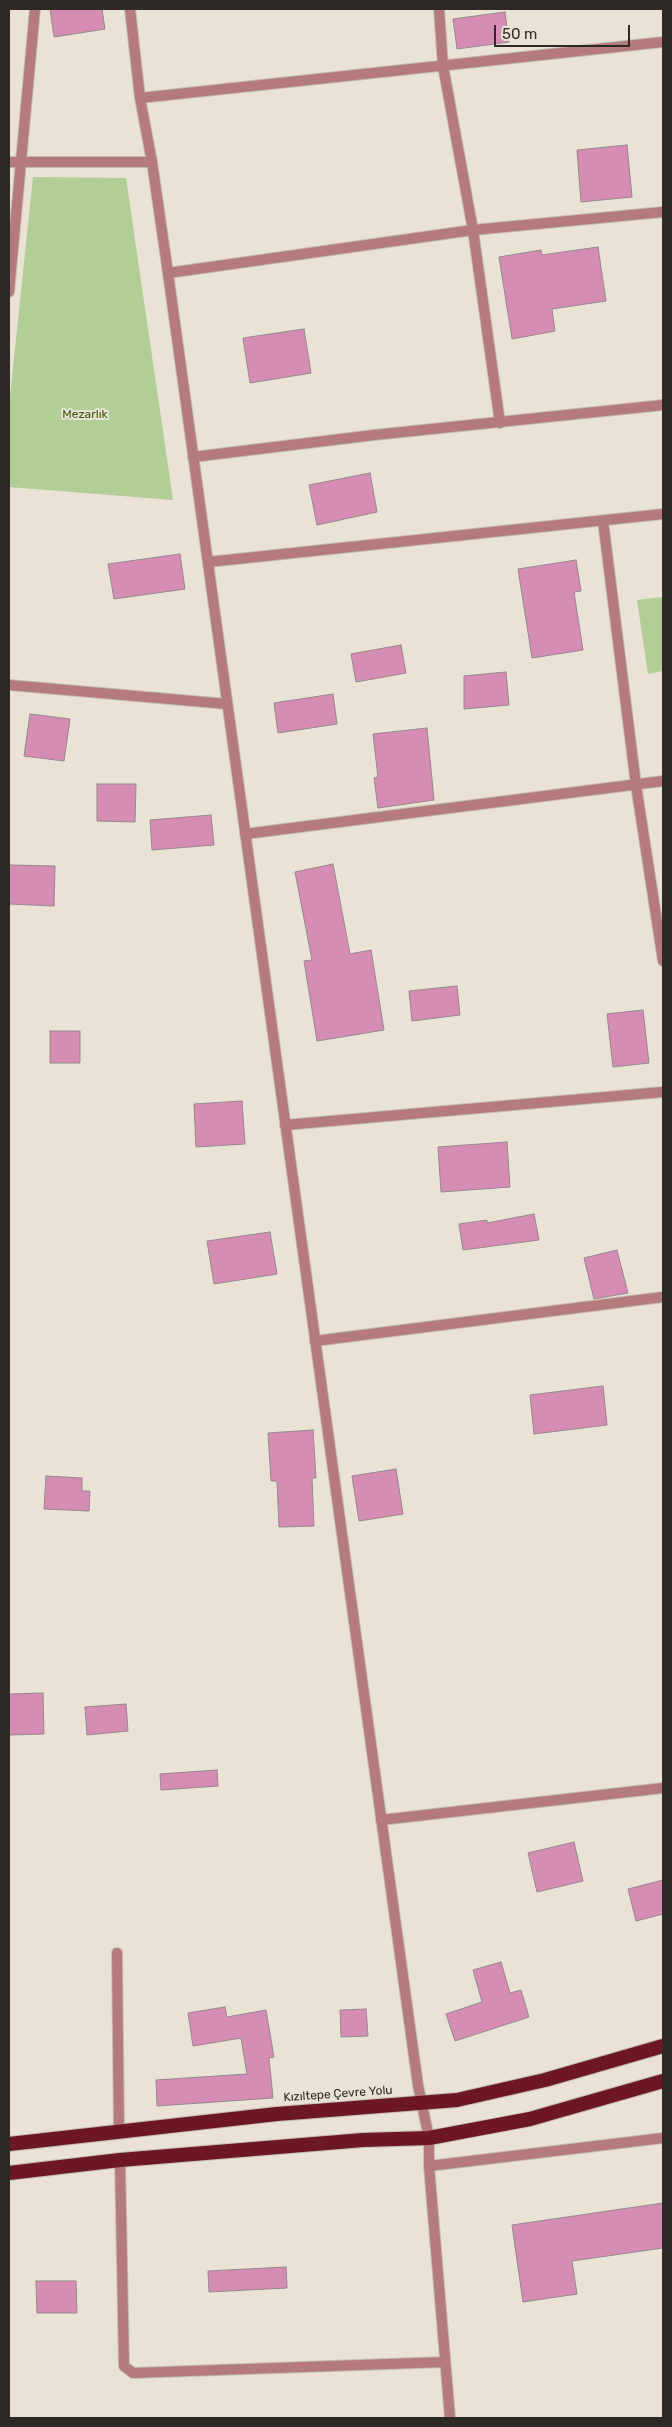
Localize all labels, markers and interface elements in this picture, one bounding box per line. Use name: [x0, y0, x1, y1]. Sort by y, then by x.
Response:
scale bar: [497, 15, 633, 47]
text: 50 m: [502, 25, 537, 43]
park label: Mezarlık: [62, 408, 108, 422]
street label: Kızıltepe Çevre Yolu: [283, 2083, 393, 2105]

